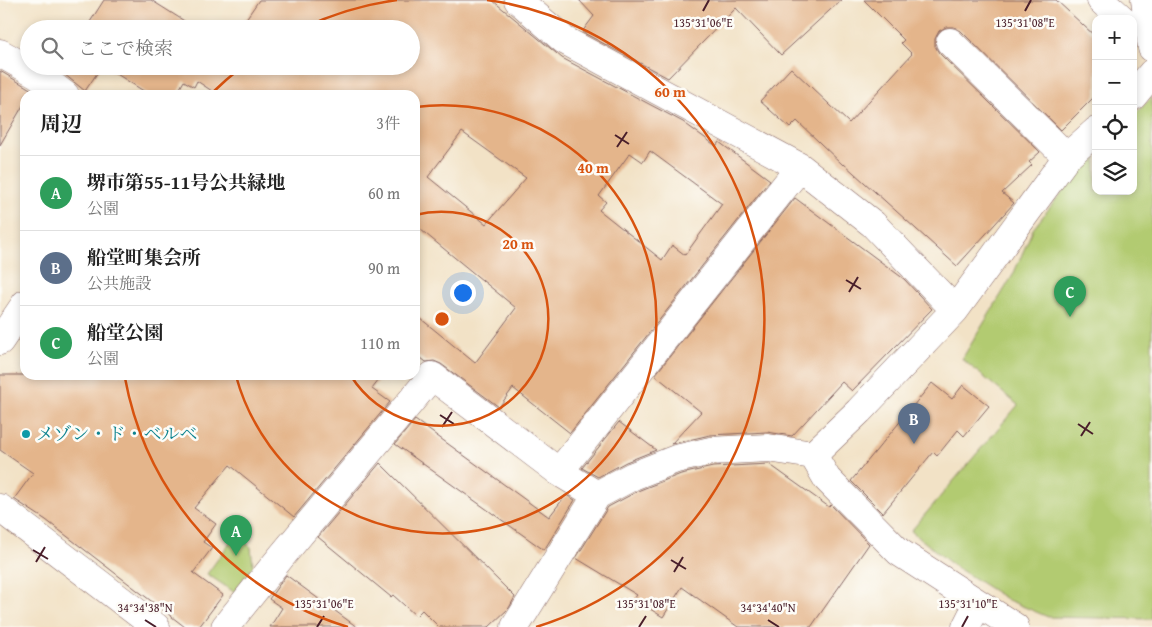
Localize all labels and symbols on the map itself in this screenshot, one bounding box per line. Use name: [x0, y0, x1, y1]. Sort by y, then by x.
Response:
text: 135°31'06"E: [673, 14, 733, 31]
text: 135°31'08"E: [995, 14, 1055, 31]
text: 60 m: [654, 81, 686, 102]
text: 40 m: [577, 157, 609, 178]
text: 20 m: [502, 233, 534, 254]
pin: C: [1054, 276, 1086, 317]
your location: [450, 280, 476, 306]
centre of rings: [433, 310, 451, 328]
pin: B: [898, 403, 930, 444]
place label: メゾン・ド・ベルベ: [36, 420, 197, 447]
marker: メゾン・ド・ベルベ: [20, 428, 32, 440]
pin: A: [220, 515, 252, 556]
text: 135°31'06"E: [294, 595, 354, 612]
text: 135°31'08"E: [616, 595, 676, 612]
text: 135°31'10"E: [938, 595, 998, 612]
text: 34°34'38"N: [117, 599, 173, 616]
text: 34°34'40"N: [740, 599, 796, 616]

